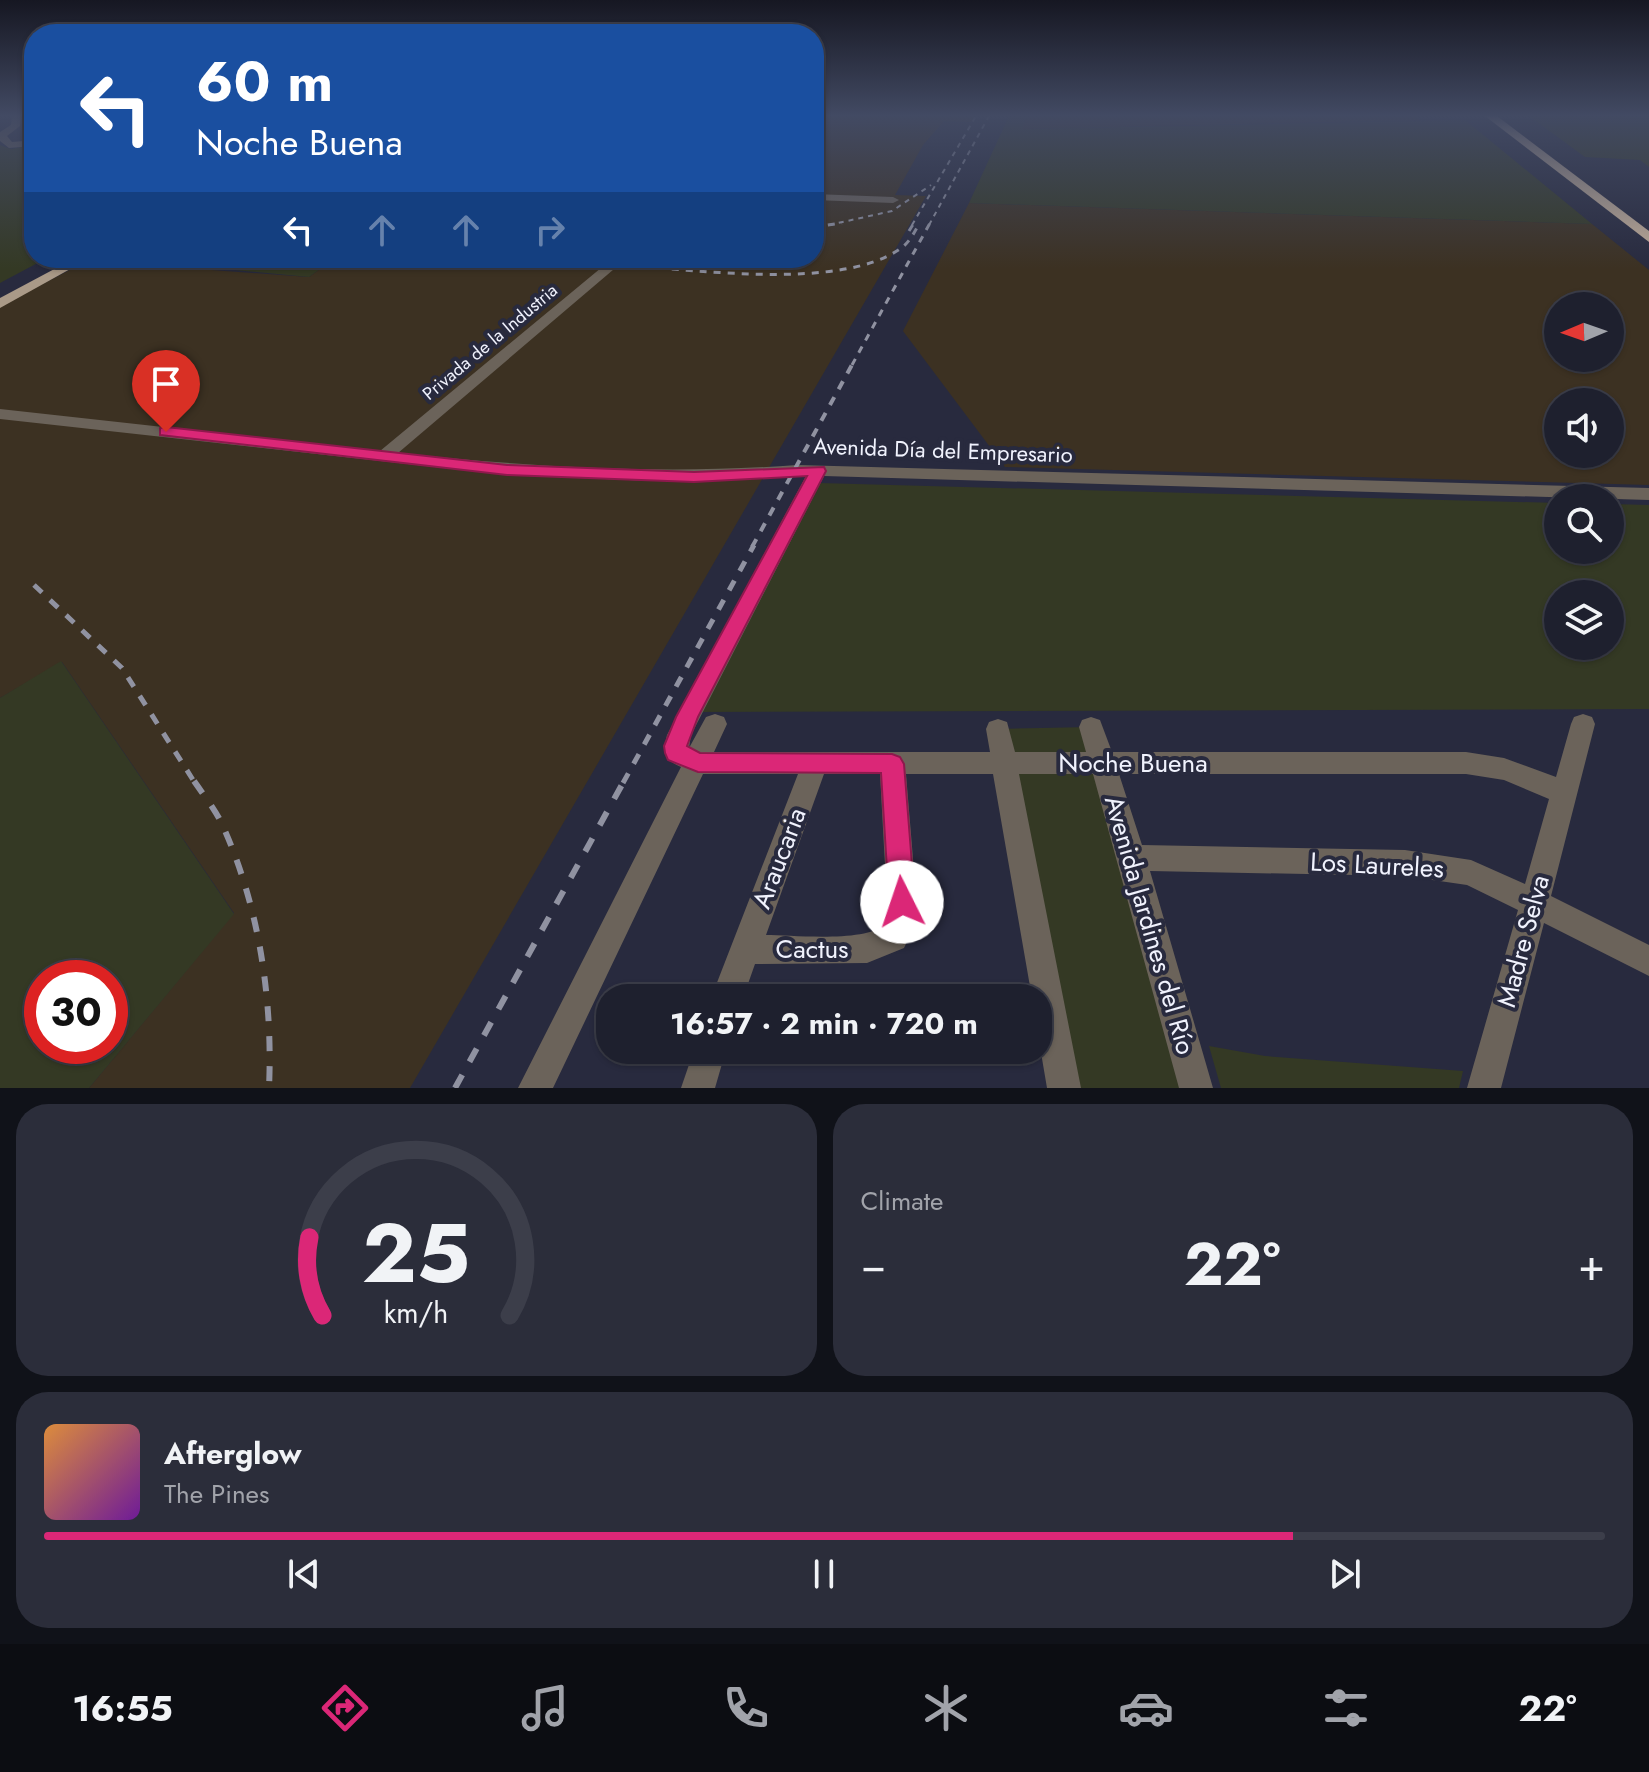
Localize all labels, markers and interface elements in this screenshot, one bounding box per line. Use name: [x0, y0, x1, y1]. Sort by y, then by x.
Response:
text: 60 m: [196, 41, 333, 122]
icon: left: [64, 56, 168, 160]
text: Noche Buena: [196, 116, 403, 168]
icon: left: [276, 208, 320, 252]
icon: ahead: [360, 208, 404, 252]
icon: ahead: [444, 208, 488, 252]
icon: right: [528, 208, 572, 252]
street label: Privada de la Industria: [417, 278, 563, 406]
north arrow: [1544, 292, 1624, 372]
map controls: [1544, 292, 1624, 660]
pin: [132, 350, 200, 432]
icon: arrive: [144, 362, 188, 406]
button: sound: [1544, 388, 1624, 468]
street label: Avenida Día del Empresario: [813, 429, 1073, 471]
button: search: [1544, 484, 1624, 564]
button: layers: [1544, 580, 1624, 660]
street label: Noche Buena: [1058, 744, 1208, 782]
street label: Avenida Jardines del Río: [1095, 791, 1205, 1059]
street label: Araucaria: [742, 802, 816, 914]
street label: Los Laureles: [1309, 843, 1445, 887]
position arrow: [860, 860, 944, 944]
street label: Madre Selva: [1487, 871, 1559, 1011]
street label: Cactus: [775, 930, 849, 968]
speed limit sign: 30: [24, 960, 128, 1064]
text: 16:57 · 2 min · 720 m: [670, 1002, 978, 1045]
text: Climate: [861, 1182, 943, 1220]
text: 25: [362, 1193, 470, 1313]
text: 22°: [1184, 1221, 1280, 1308]
text: −: [861, 1233, 886, 1297]
text: +: [1578, 1233, 1605, 1297]
text: km/h: [384, 1292, 449, 1334]
text: Afterglow: [164, 1432, 301, 1475]
text: The Pines: [164, 1475, 269, 1513]
icon: previous: [282, 1552, 326, 1596]
icon: pause: [802, 1552, 846, 1596]
icon: next: [1323, 1552, 1367, 1596]
icon: directions: [317, 1680, 373, 1736]
icon: music: [517, 1680, 573, 1736]
icon: phone: [718, 1680, 774, 1736]
icon: climate: [918, 1680, 974, 1736]
icon: car: [1118, 1680, 1174, 1736]
icon: filters: [1318, 1680, 1374, 1736]
text: 16:55: [72, 1682, 173, 1734]
text: 22°: [1519, 1682, 1577, 1734]

